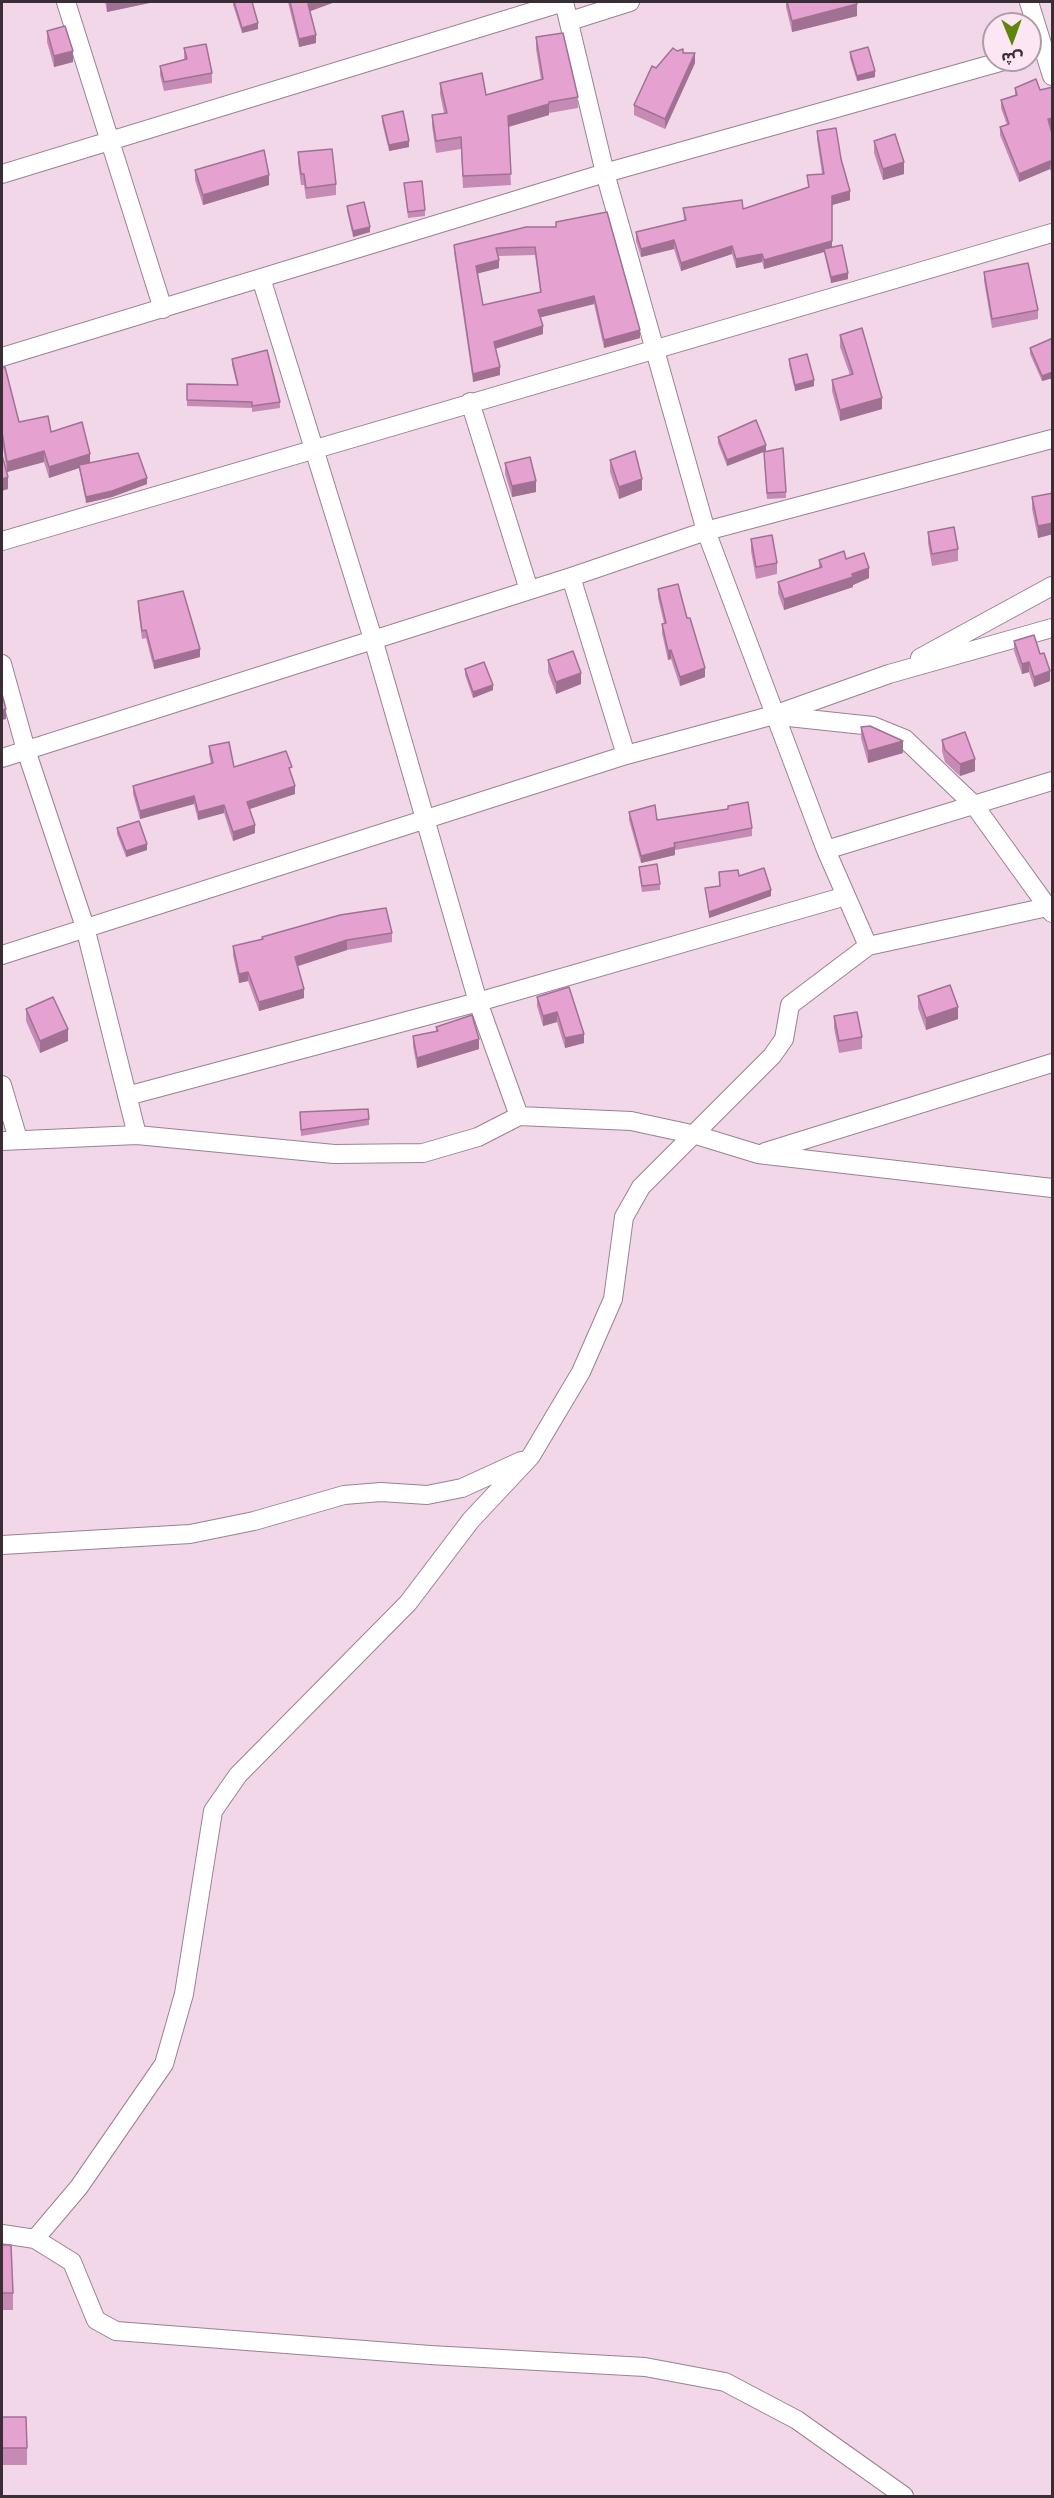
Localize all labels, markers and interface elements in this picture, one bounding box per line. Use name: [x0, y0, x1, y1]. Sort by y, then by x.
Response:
north arrow: [982, 12, 1042, 72]
text: ش: [1001, 49, 1023, 68]

